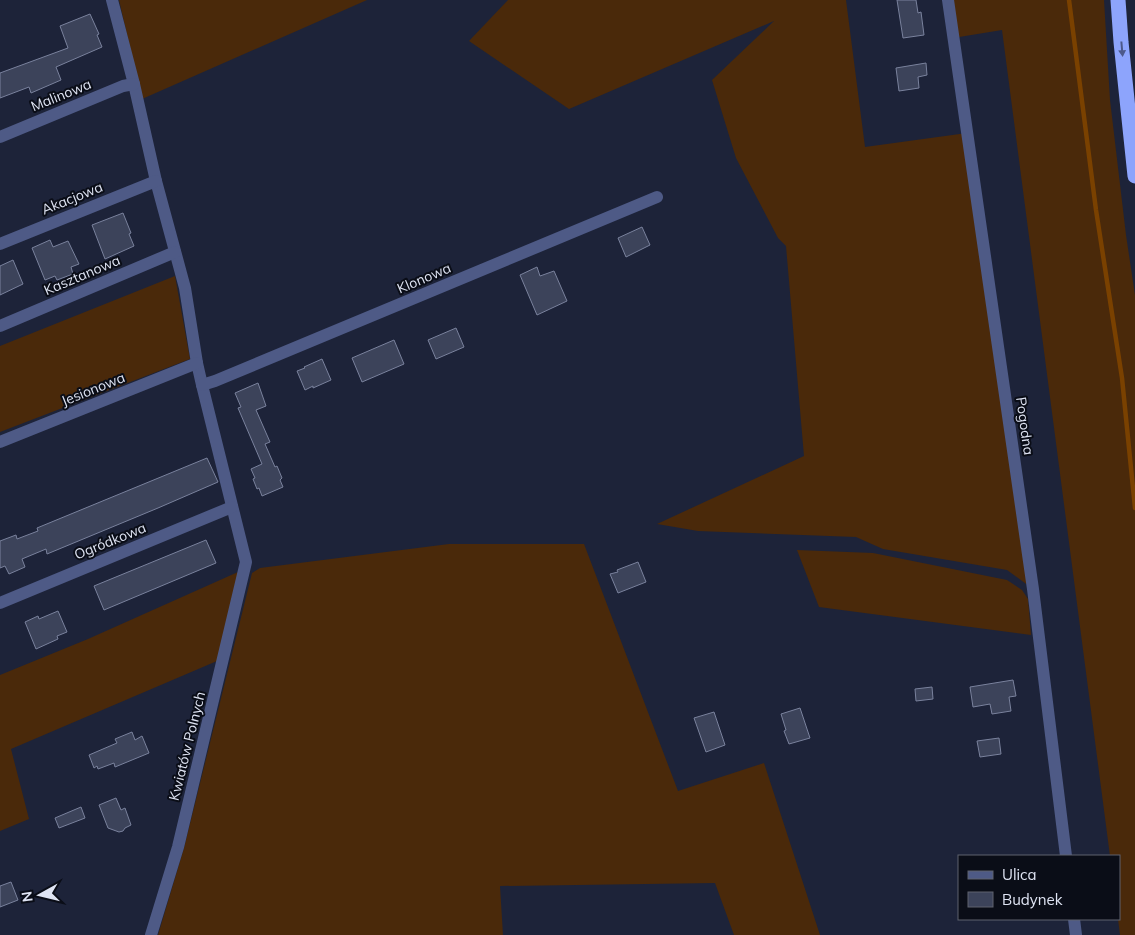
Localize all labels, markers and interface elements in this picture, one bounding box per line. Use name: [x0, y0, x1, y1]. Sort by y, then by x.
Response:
one-way arrow: [1118, 41, 1126, 57]
street label: Malinowa: [28, 75, 94, 115]
street label: Akacjowa: [39, 178, 105, 218]
street label: Kasztanowa: [41, 251, 123, 299]
street label: Klonowa: [394, 259, 454, 297]
street label: Jesionowa: [59, 368, 127, 410]
street label: Pogodna: [1012, 396, 1038, 456]
street label: Ogródkowa: [71, 518, 149, 564]
street label: Kwiatów Polnych: [165, 690, 209, 802]
legend: [958, 855, 1120, 920]
text: Ulica: [1002, 865, 1036, 884]
north arrow: [15, 870, 65, 920]
text: N: [17, 890, 37, 903]
text: Budynek: [1002, 890, 1063, 909]

